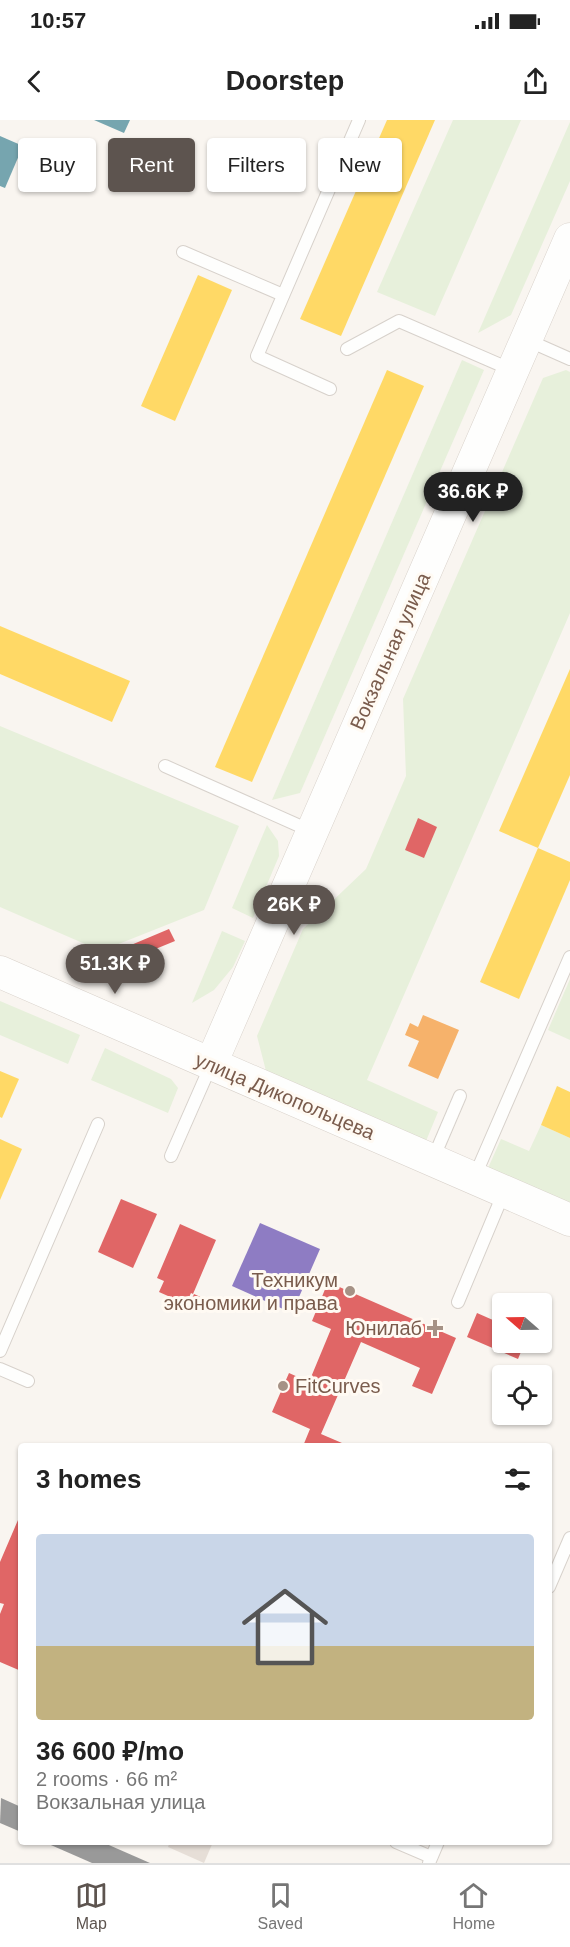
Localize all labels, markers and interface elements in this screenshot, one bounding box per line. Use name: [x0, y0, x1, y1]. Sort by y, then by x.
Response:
text: 10:57: [30, 8, 86, 33]
icon: back: [18, 65, 51, 98]
icon: share: [519, 65, 552, 98]
text: Doorstep: [226, 66, 344, 96]
chip: Buy: [18, 138, 96, 192]
chip: Rent: [108, 138, 195, 192]
chip: Filters: [207, 138, 306, 192]
chip: New: [318, 138, 402, 192]
pin: 36.6K ₽: [418, 472, 528, 523]
text: 36.6K ₽: [438, 480, 508, 502]
street label: Вокзальная улица: [346, 568, 435, 733]
pin: 26K ₽: [252, 885, 336, 936]
text: 26K ₽: [267, 893, 321, 915]
pin: 51.3K ₽: [60, 944, 170, 995]
text: 51.3K ₽: [80, 952, 150, 974]
street label: улица Дикопольцева: [192, 1048, 379, 1144]
place label: Техникум экономики и права: [164, 1269, 339, 1314]
marker: Техникум экономики и права: [343, 1284, 357, 1298]
north arrow: [492, 1293, 552, 1353]
map controls: [492, 1293, 552, 1425]
place label: Юнилаб: [345, 1317, 422, 1339]
marker: Юнилаб: [426, 1319, 444, 1337]
button: locate: [492, 1365, 552, 1425]
place label: FitCurves: [295, 1375, 381, 1397]
marker: FitCurves: [276, 1379, 290, 1393]
icon: filters: [501, 1463, 534, 1496]
text: 3 homes: [36, 1464, 142, 1494]
icon: home: [231, 1573, 339, 1681]
text: 36 600 ₽/mo: [36, 1736, 184, 1766]
text: 2 rooms · 66 m²: [36, 1768, 177, 1790]
text: Вокзальная улица: [36, 1791, 205, 1813]
tab: Map: [75, 1879, 108, 1933]
tab: Saved: [257, 1879, 303, 1933]
tab: Home: [452, 1879, 495, 1933]

